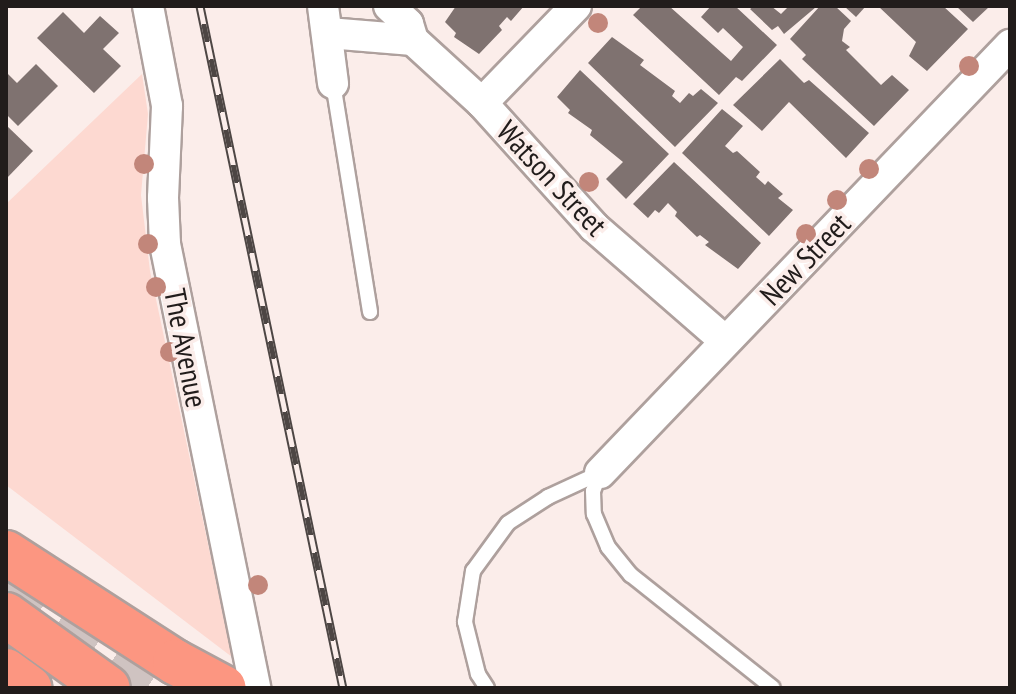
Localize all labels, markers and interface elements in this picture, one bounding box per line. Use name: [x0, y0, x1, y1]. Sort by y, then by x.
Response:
street label: Watson Street: [490, 113, 614, 243]
street label: New Street: [752, 205, 858, 313]
street label: The Avenue: [157, 285, 215, 411]

